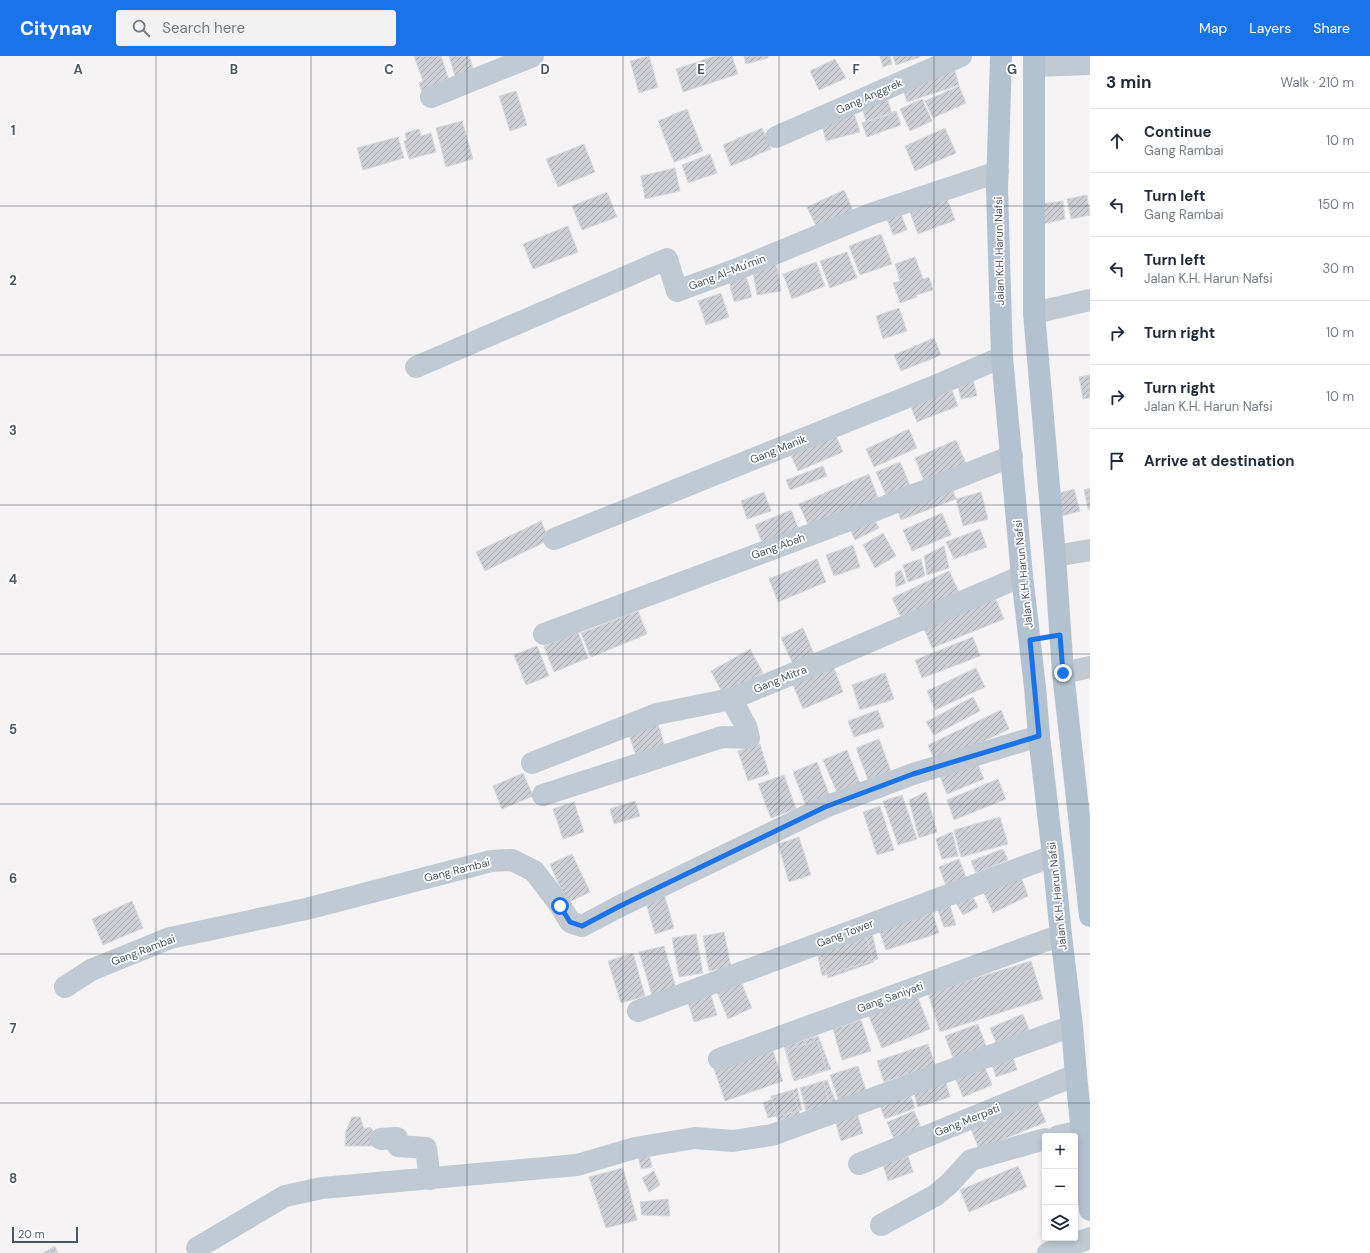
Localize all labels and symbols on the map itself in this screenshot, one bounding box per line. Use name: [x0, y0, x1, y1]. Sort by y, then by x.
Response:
text: A: [73, 61, 83, 78]
text: B: [230, 61, 238, 78]
text: C: [384, 61, 394, 78]
text: D: [540, 61, 550, 78]
text: E: [697, 61, 705, 78]
text: F: [852, 61, 860, 78]
text: G: [1007, 61, 1017, 78]
street label: Gang Anggrek: [834, 75, 905, 117]
text: 1: [11, 122, 15, 139]
street label: Jalan K.H. Harun Nafsi: [991, 197, 1007, 305]
street label: Gang Al-Mu'min: [686, 251, 768, 293]
text: 2: [9, 272, 17, 289]
text: 3: [9, 422, 17, 439]
street label: Gang Manik: [748, 431, 809, 467]
street label: Jalan K.H. Harun Nafsi: [1010, 519, 1036, 629]
street label: Gang Abah: [749, 530, 807, 562]
text: 4: [9, 571, 17, 588]
street label: Gang Mitra: [751, 662, 809, 696]
route end: [1054, 664, 1072, 682]
text: 5: [9, 721, 17, 738]
street label: Jalan K.H. Harun Nafsi: [1044, 841, 1070, 951]
street label: Gang Rambai: [423, 855, 491, 885]
text: 6: [9, 870, 17, 887]
route start: [551, 897, 569, 915]
street label: Gang Tower: [815, 916, 875, 950]
street label: Gang Rambai: [109, 931, 177, 969]
street label: Gang Saniyati: [855, 979, 925, 1015]
text: 7: [10, 1020, 17, 1037]
street label: Gang Merpati: [932, 1101, 1002, 1139]
text: 8: [9, 1170, 17, 1187]
scale bar: [12, 1225, 78, 1244]

